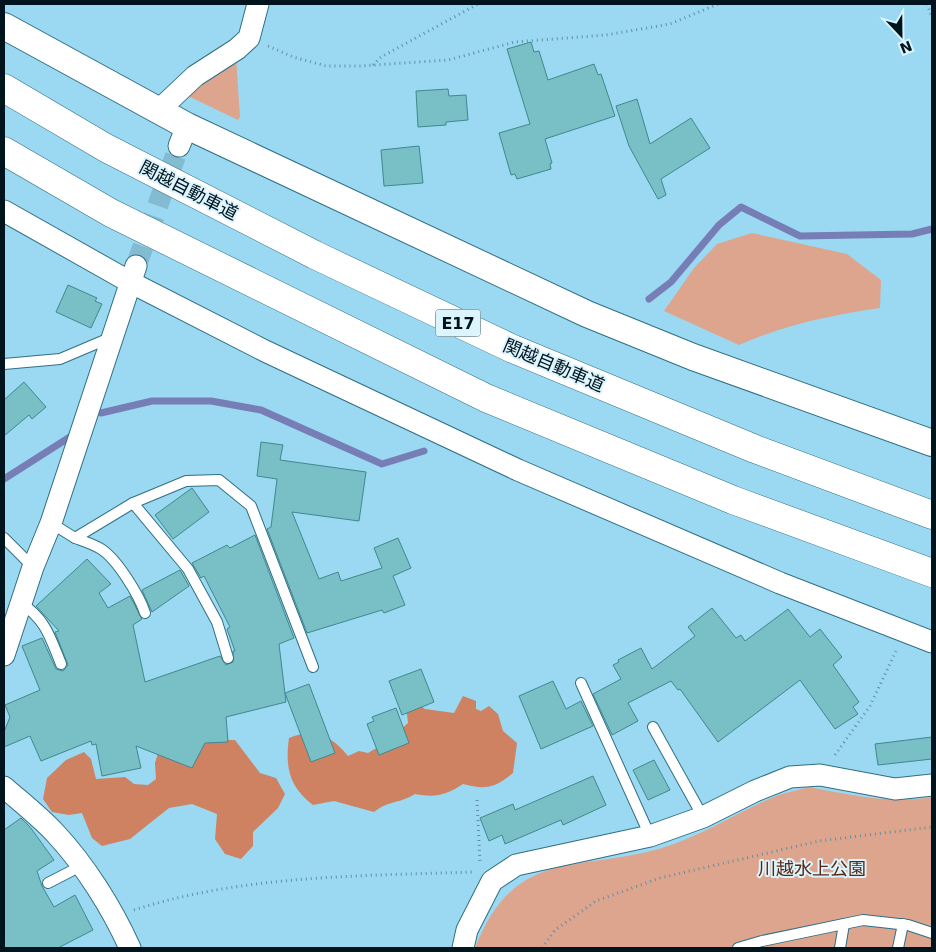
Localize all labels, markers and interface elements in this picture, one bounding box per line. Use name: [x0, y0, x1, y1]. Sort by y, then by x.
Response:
north arrow: [876, 10, 926, 60]
text: N: [897, 37, 914, 57]
street label: 関越自動車道: [136, 156, 242, 224]
road number: E17: [436, 309, 480, 336]
street label: 関越自動車道: [500, 334, 608, 396]
park label: 川越水上公園: [758, 858, 866, 879]

